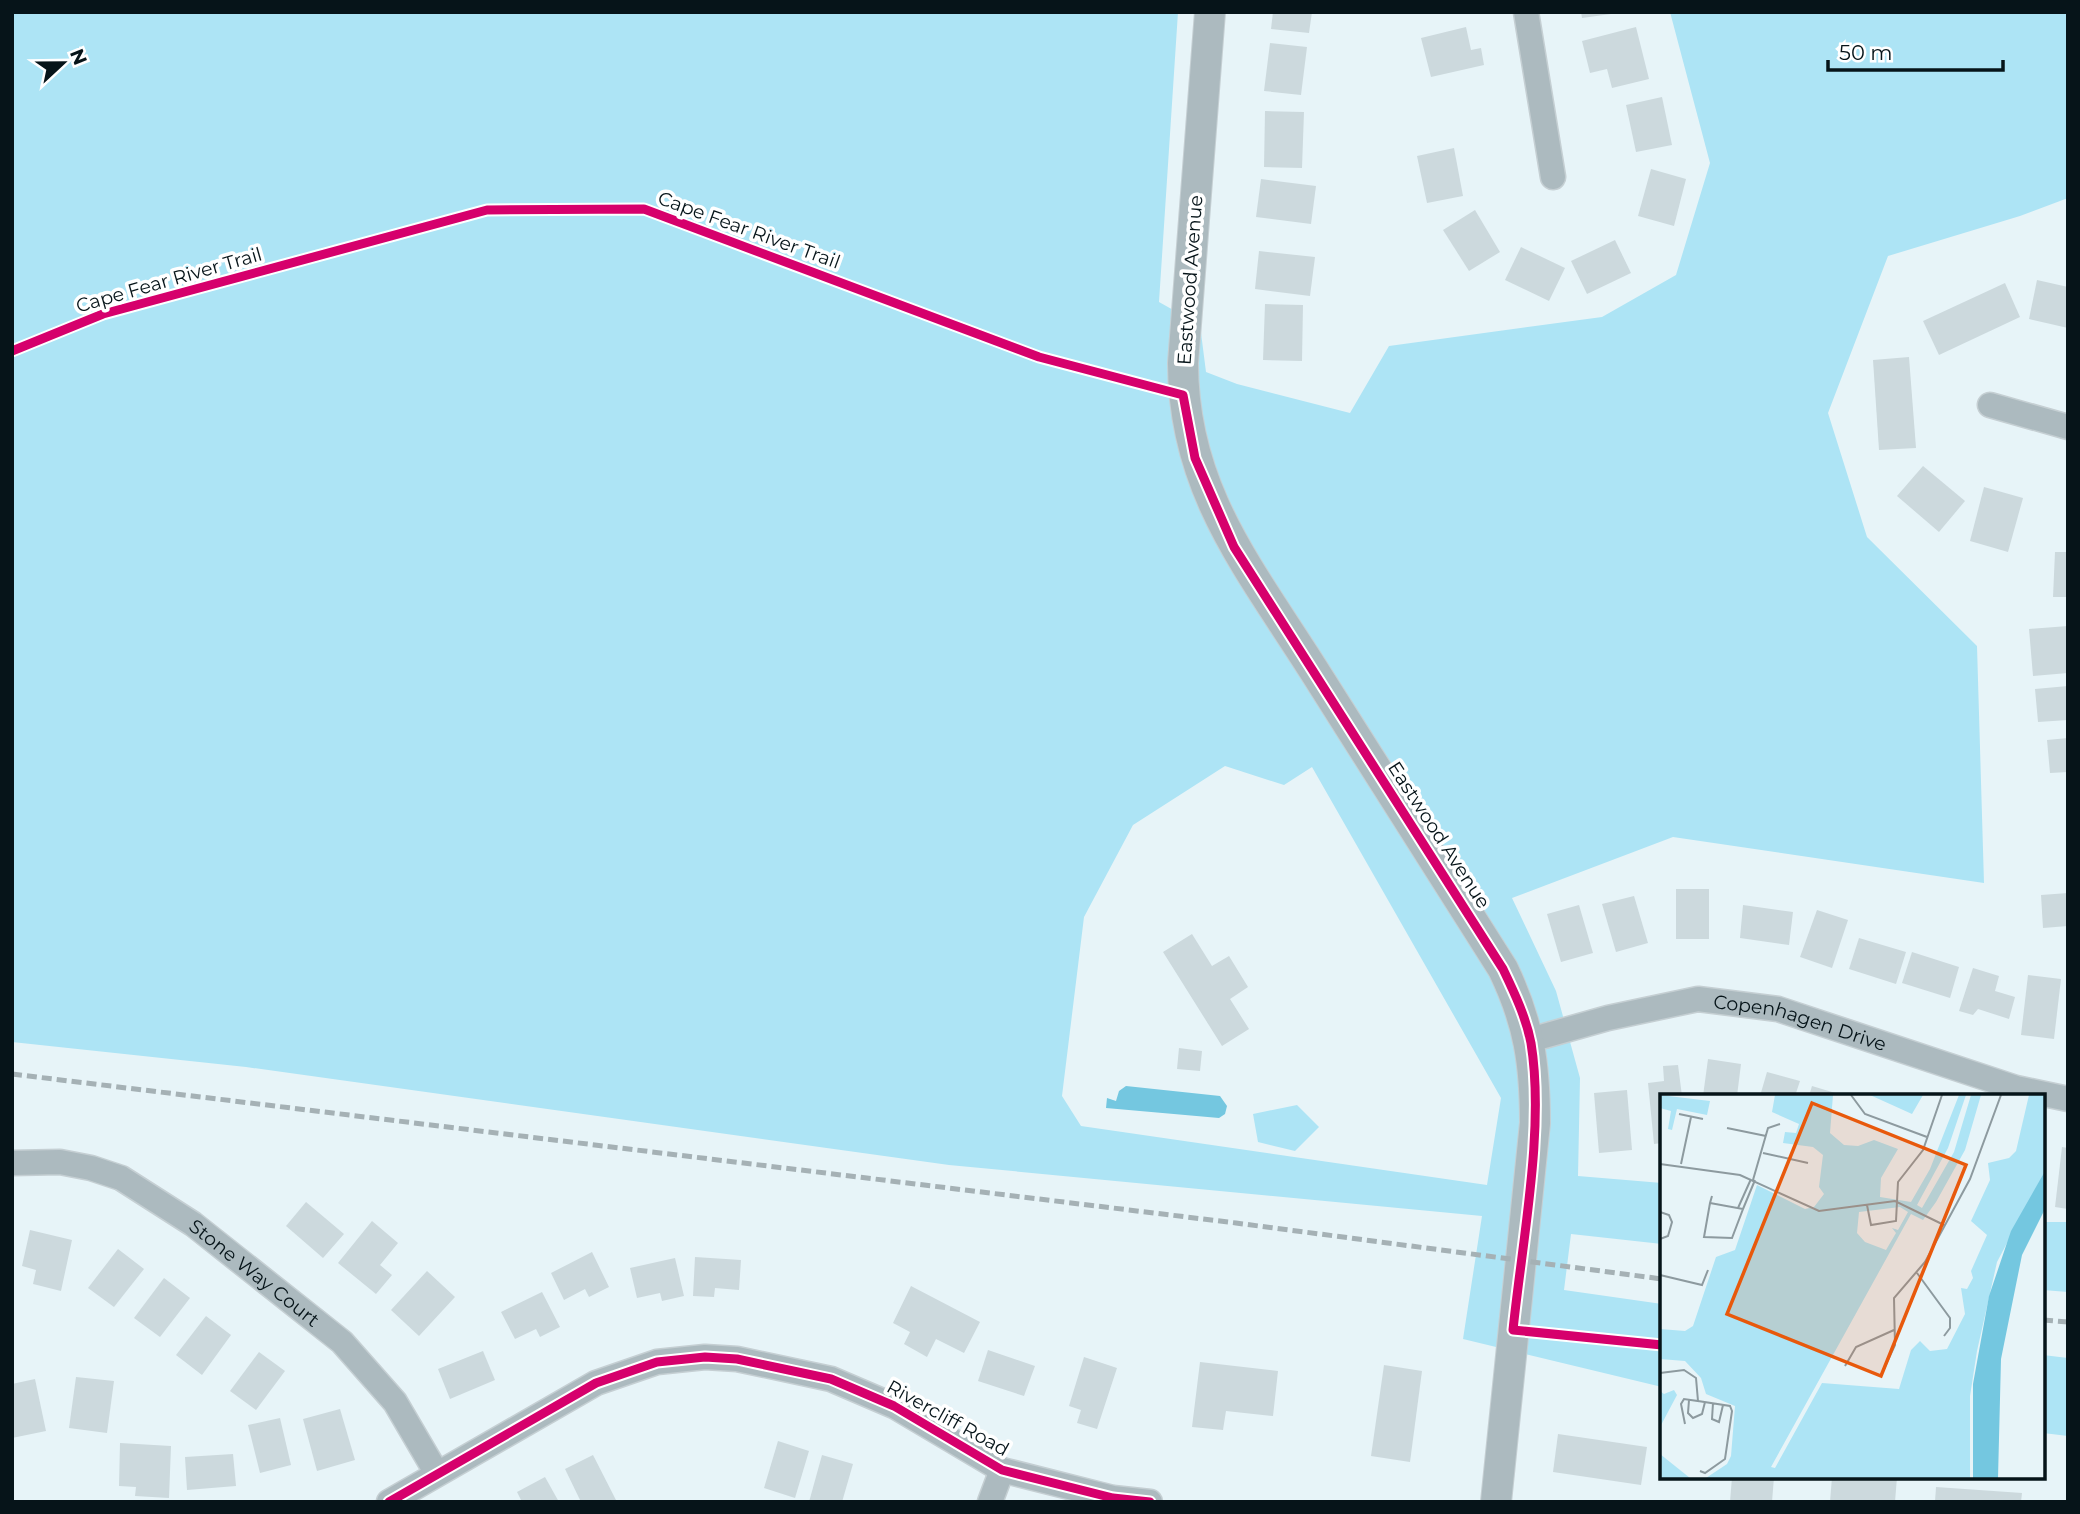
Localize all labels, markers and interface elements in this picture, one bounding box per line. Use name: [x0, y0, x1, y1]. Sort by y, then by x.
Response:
north arrow: [28, 28, 98, 98]
scale bar: [1828, 28, 2003, 72]
text: 50 m: [1839, 40, 1893, 65]
text: N: [65, 45, 92, 68]
street label: Cape Fear River Trail: [655, 186, 843, 274]
street label: Eastwood Avenue: [1173, 194, 1207, 366]
street label: Cape Fear River Trail: [73, 242, 265, 318]
street label: Eastwood Avenue: [1383, 757, 1495, 913]
street label: Copenhagen Drive: [1712, 990, 1889, 1056]
inset map: [1660, 1094, 2045, 1479]
street label: Stone Way Court: [185, 1214, 324, 1331]
street label: Rivercliff Road: [883, 1375, 1013, 1461]

